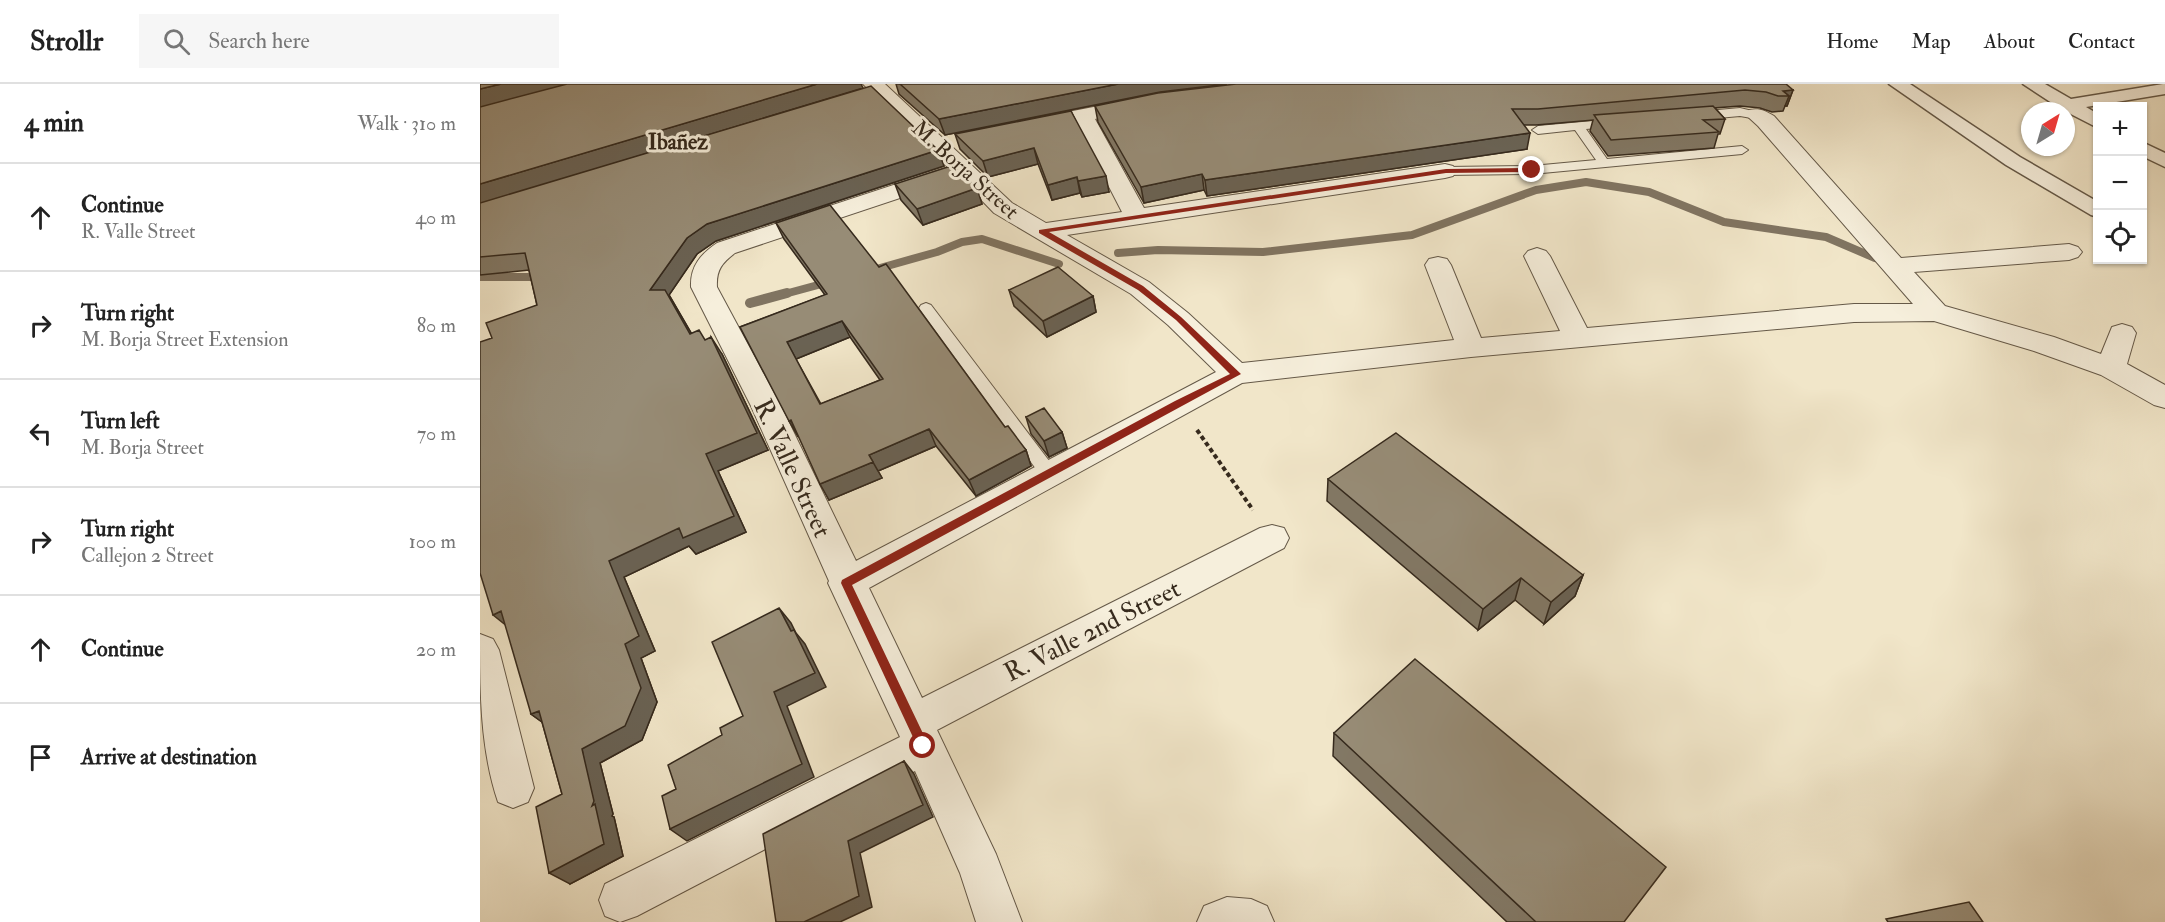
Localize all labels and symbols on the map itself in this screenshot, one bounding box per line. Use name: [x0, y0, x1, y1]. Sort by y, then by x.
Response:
north arrow: [2021, 102, 2075, 156]
street label: M. Borja Street: [906, 114, 1025, 225]
district label: Ibañez: [648, 128, 708, 156]
route end: [1518, 156, 1544, 182]
street label: R. Valle Street: [746, 394, 838, 543]
street label: R. Valle 2nd Street: [999, 573, 1186, 689]
route start: [909, 732, 935, 758]

